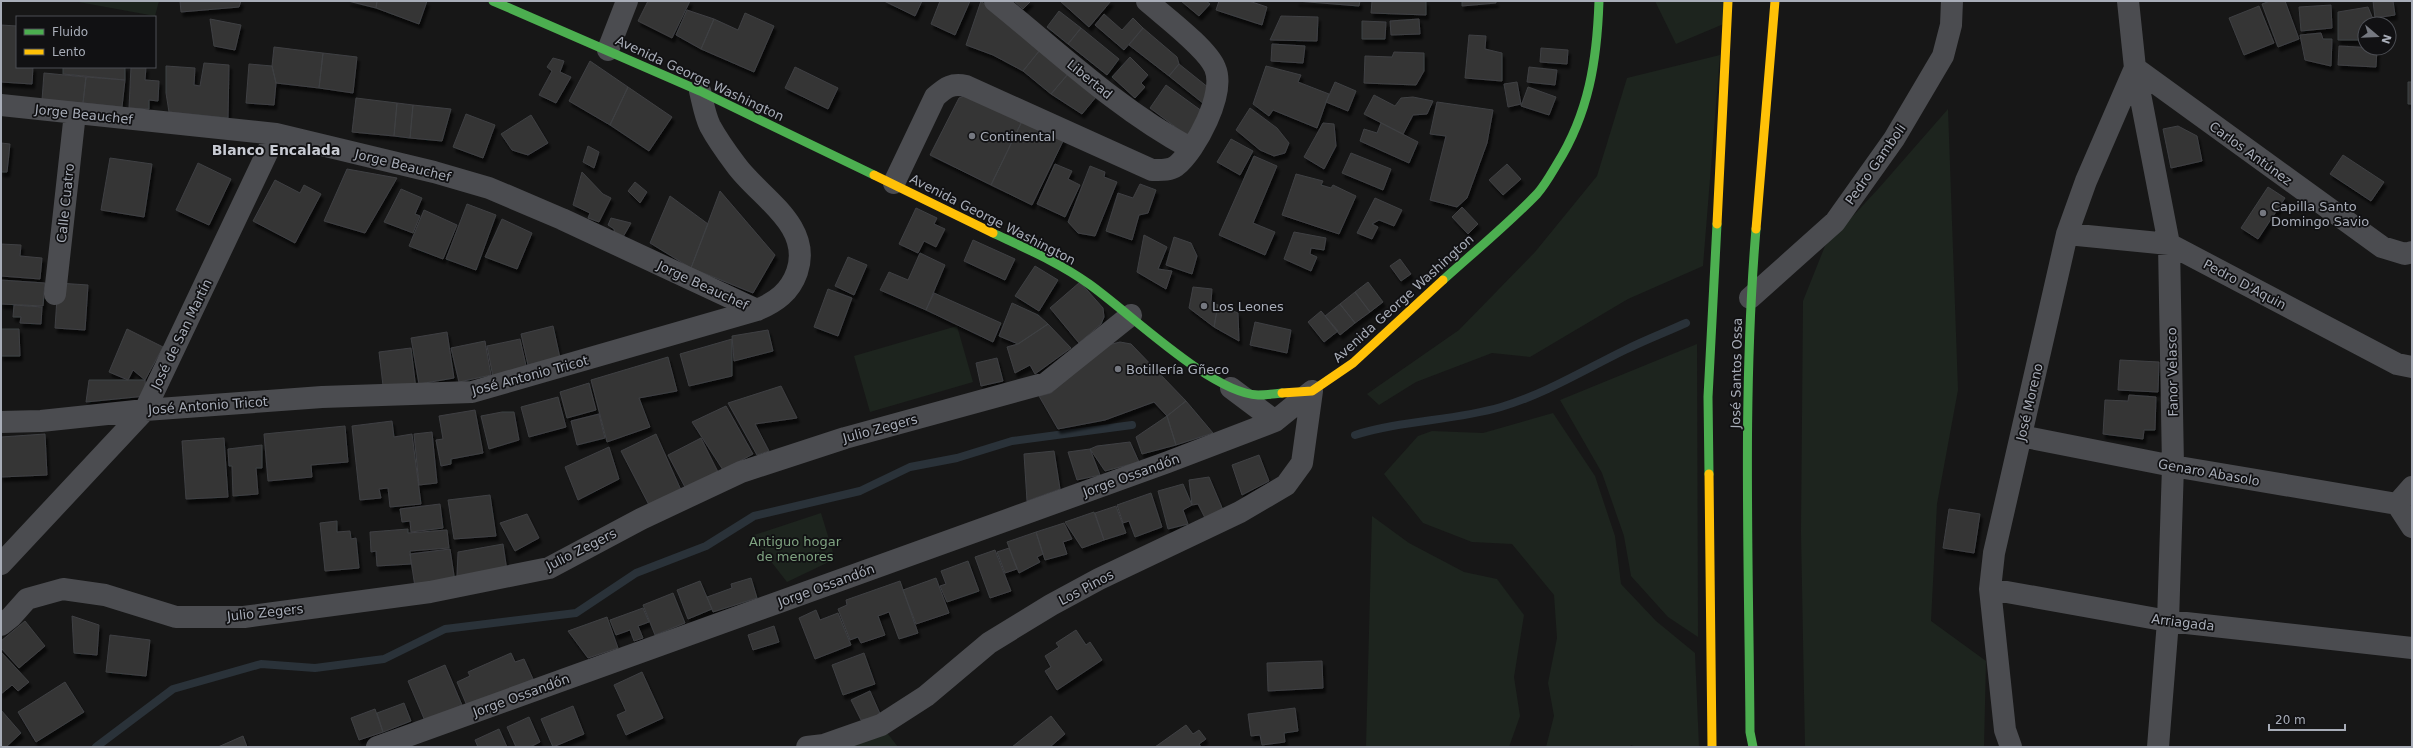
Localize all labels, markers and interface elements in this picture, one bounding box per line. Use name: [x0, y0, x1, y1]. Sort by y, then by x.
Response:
legend: [16, 16, 156, 68]
north arrow: [2357, 16, 2397, 56]
text: Fluido: [52, 25, 88, 39]
street label: Avenida George Washington: [613, 33, 786, 124]
text: N: [2378, 33, 2394, 46]
text: Lento: [52, 45, 86, 59]
street label: Libertad: [1064, 57, 1115, 102]
street label: Jorge Beauchef: [33, 102, 134, 127]
street label: Carlos Antúnez: [2206, 118, 2295, 188]
street label: Pedro Gamboli: [1842, 121, 1909, 207]
place label: Continental: [980, 129, 1055, 144]
marker: Continental: [967, 131, 977, 141]
district label: Blanco Encalada: [212, 142, 340, 158]
street label: Jorge Beauchef: [352, 146, 453, 185]
street label: Calle Cuatro: [54, 163, 77, 244]
street label: Avenida George Washington: [907, 171, 1078, 268]
place label: Capilla Santo Domingo Savio: [2271, 199, 2369, 229]
marker: Capilla Santo Domingo Savio: [2258, 208, 2268, 218]
street label: Avenida George Washington: [1330, 231, 1477, 365]
street label: Pedro D'Aquin: [2201, 256, 2289, 313]
street label: Jorge Beauchef: [654, 257, 751, 313]
street label: José de San Martín: [148, 276, 215, 393]
place label: Los Leones: [1212, 299, 1284, 314]
marker: Los Leones: [1199, 301, 1209, 311]
street label: José Santos Ossa: [1728, 317, 1745, 430]
street label: Fanor Velasco: [2164, 327, 2181, 417]
street label: José Antonio Tricot: [469, 353, 590, 399]
place label: Botillería Gñeco: [1126, 362, 1229, 377]
street label: José Moreno: [2013, 362, 2046, 443]
marker: Botillería Gñeco: [1113, 364, 1123, 374]
street label: José Antonio Tricot: [147, 394, 268, 417]
street label: Julio Zegers: [840, 411, 919, 446]
street label: Jorge Ossandón: [1080, 451, 1182, 500]
street label: Genaro Abasolo: [2157, 456, 2261, 489]
street label: Julio Zegers: [543, 525, 619, 574]
park label: Antiguo hogar de menores: [749, 534, 842, 564]
street label: Jorge Ossandón: [775, 561, 877, 610]
street label: Los Pinos: [1056, 567, 1116, 608]
street label: Julio Zegers: [225, 601, 304, 624]
street label: Arriagada: [2151, 611, 2215, 634]
street label: Jorge Ossandón: [470, 671, 572, 720]
scale bar: [2269, 706, 2345, 732]
text: 20 m: [2275, 713, 2306, 727]

